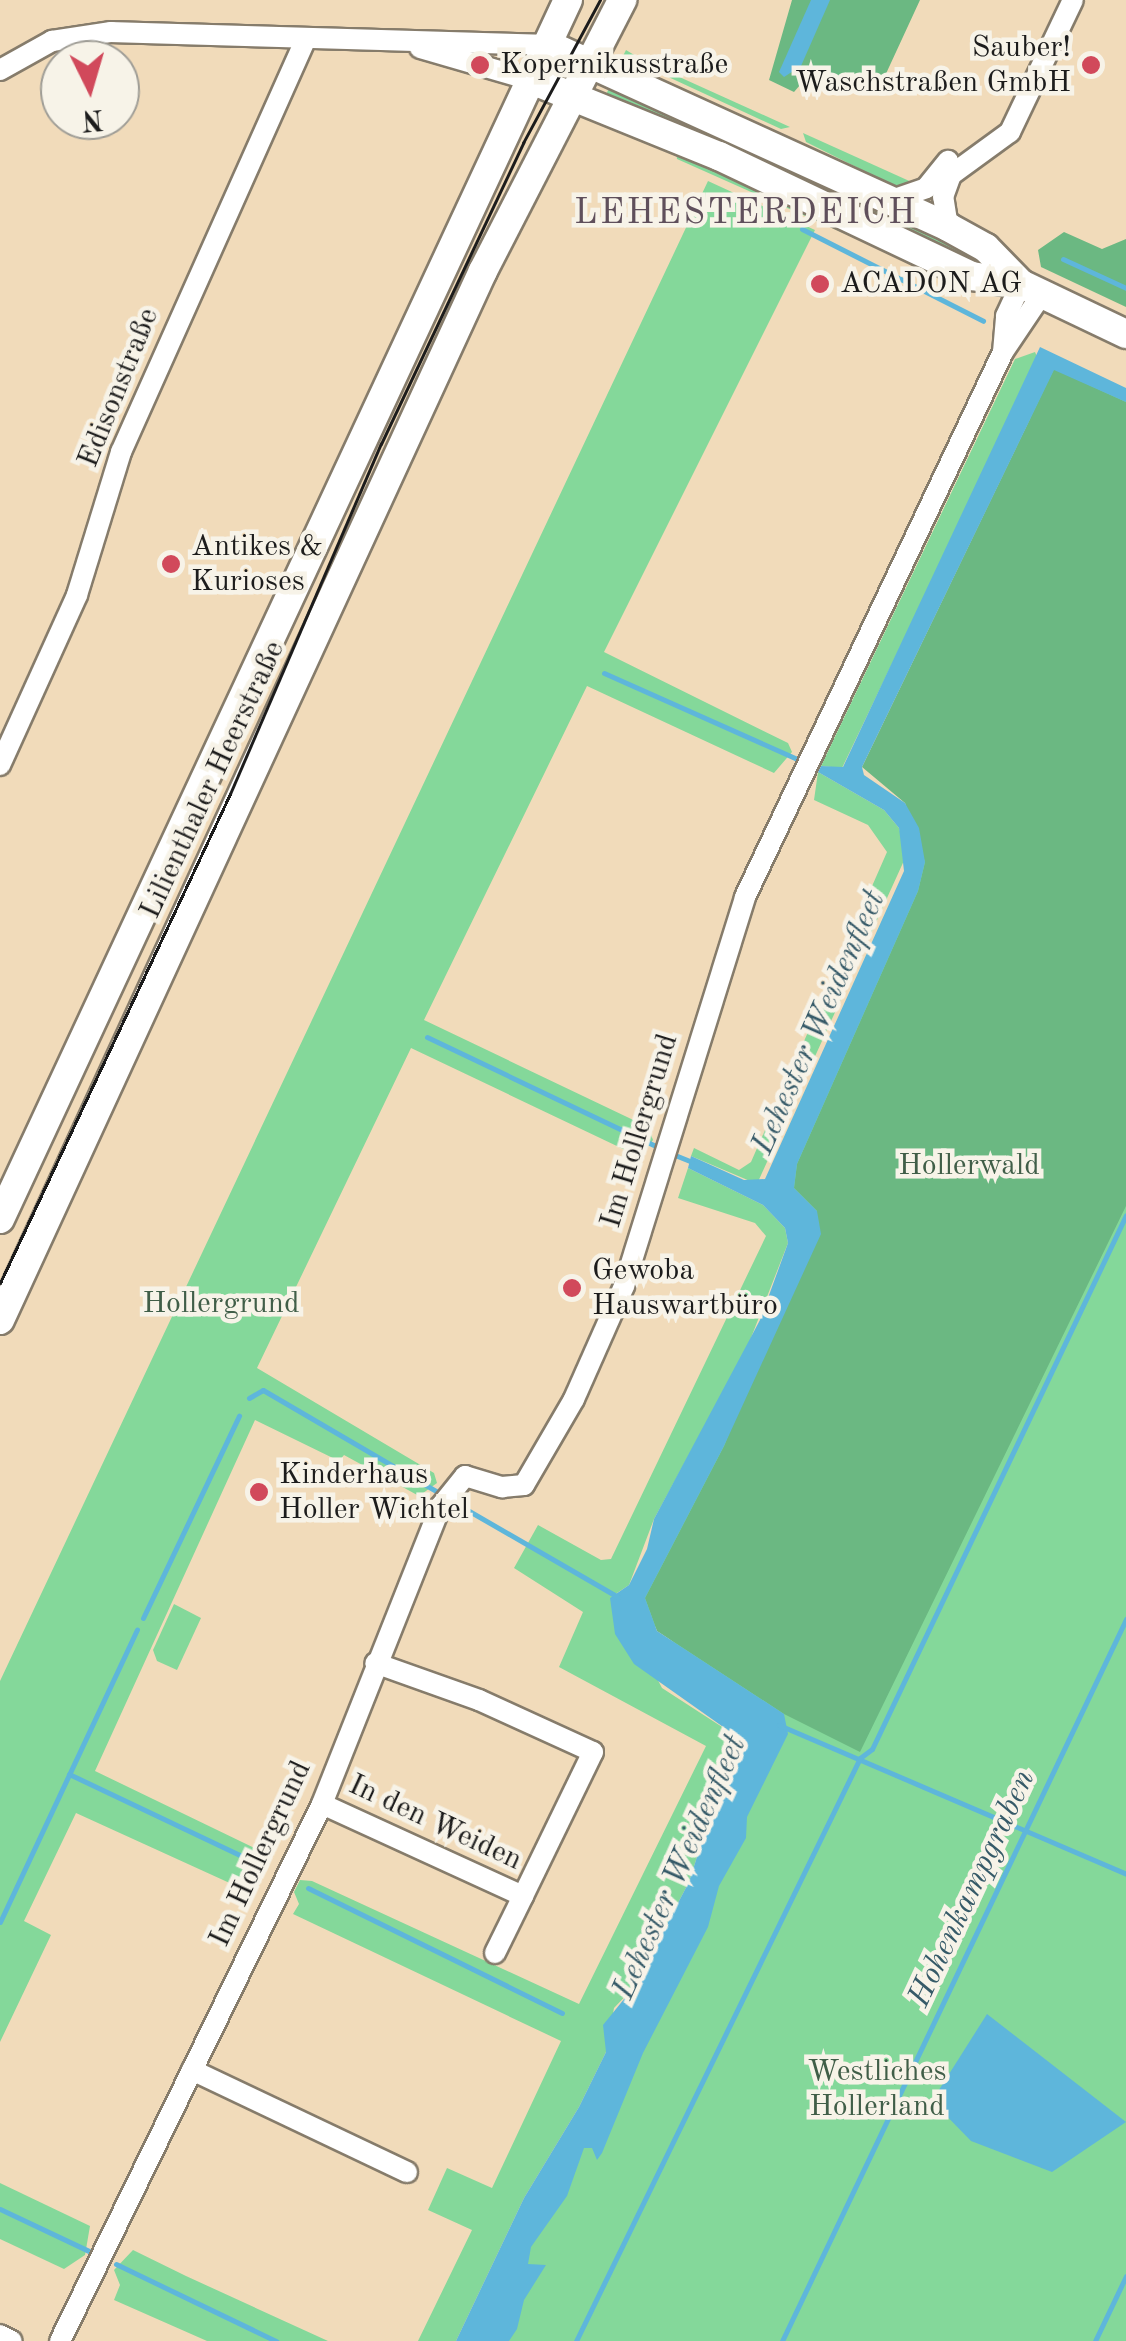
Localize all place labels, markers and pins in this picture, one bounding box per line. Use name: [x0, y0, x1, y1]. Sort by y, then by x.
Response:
place label: Sauber! Waschstraßen GmbH: [795, 30, 1071, 100]
place label: Kopernikusstraße: [500, 47, 728, 83]
marker: Kopernikusstraße: [469, 54, 491, 76]
marker: Sauber! Waschstraßen GmbH: [1080, 54, 1102, 76]
place label: ACADON AG: [840, 266, 1022, 302]
marker: ACADON AG: [809, 273, 831, 295]
place label: Antikes & Kurioses: [191, 529, 323, 600]
marker: Antikes & Kurioses: [160, 553, 182, 575]
place label: Gewoba Hauswartbüro: [592, 1253, 778, 1324]
marker: Gewoba Hauswartbüro: [561, 1277, 583, 1299]
place label: Kinderhaus Holler Wichtel: [279, 1457, 469, 1528]
marker: Kinderhaus Holler Wichtel: [248, 1481, 270, 1503]

